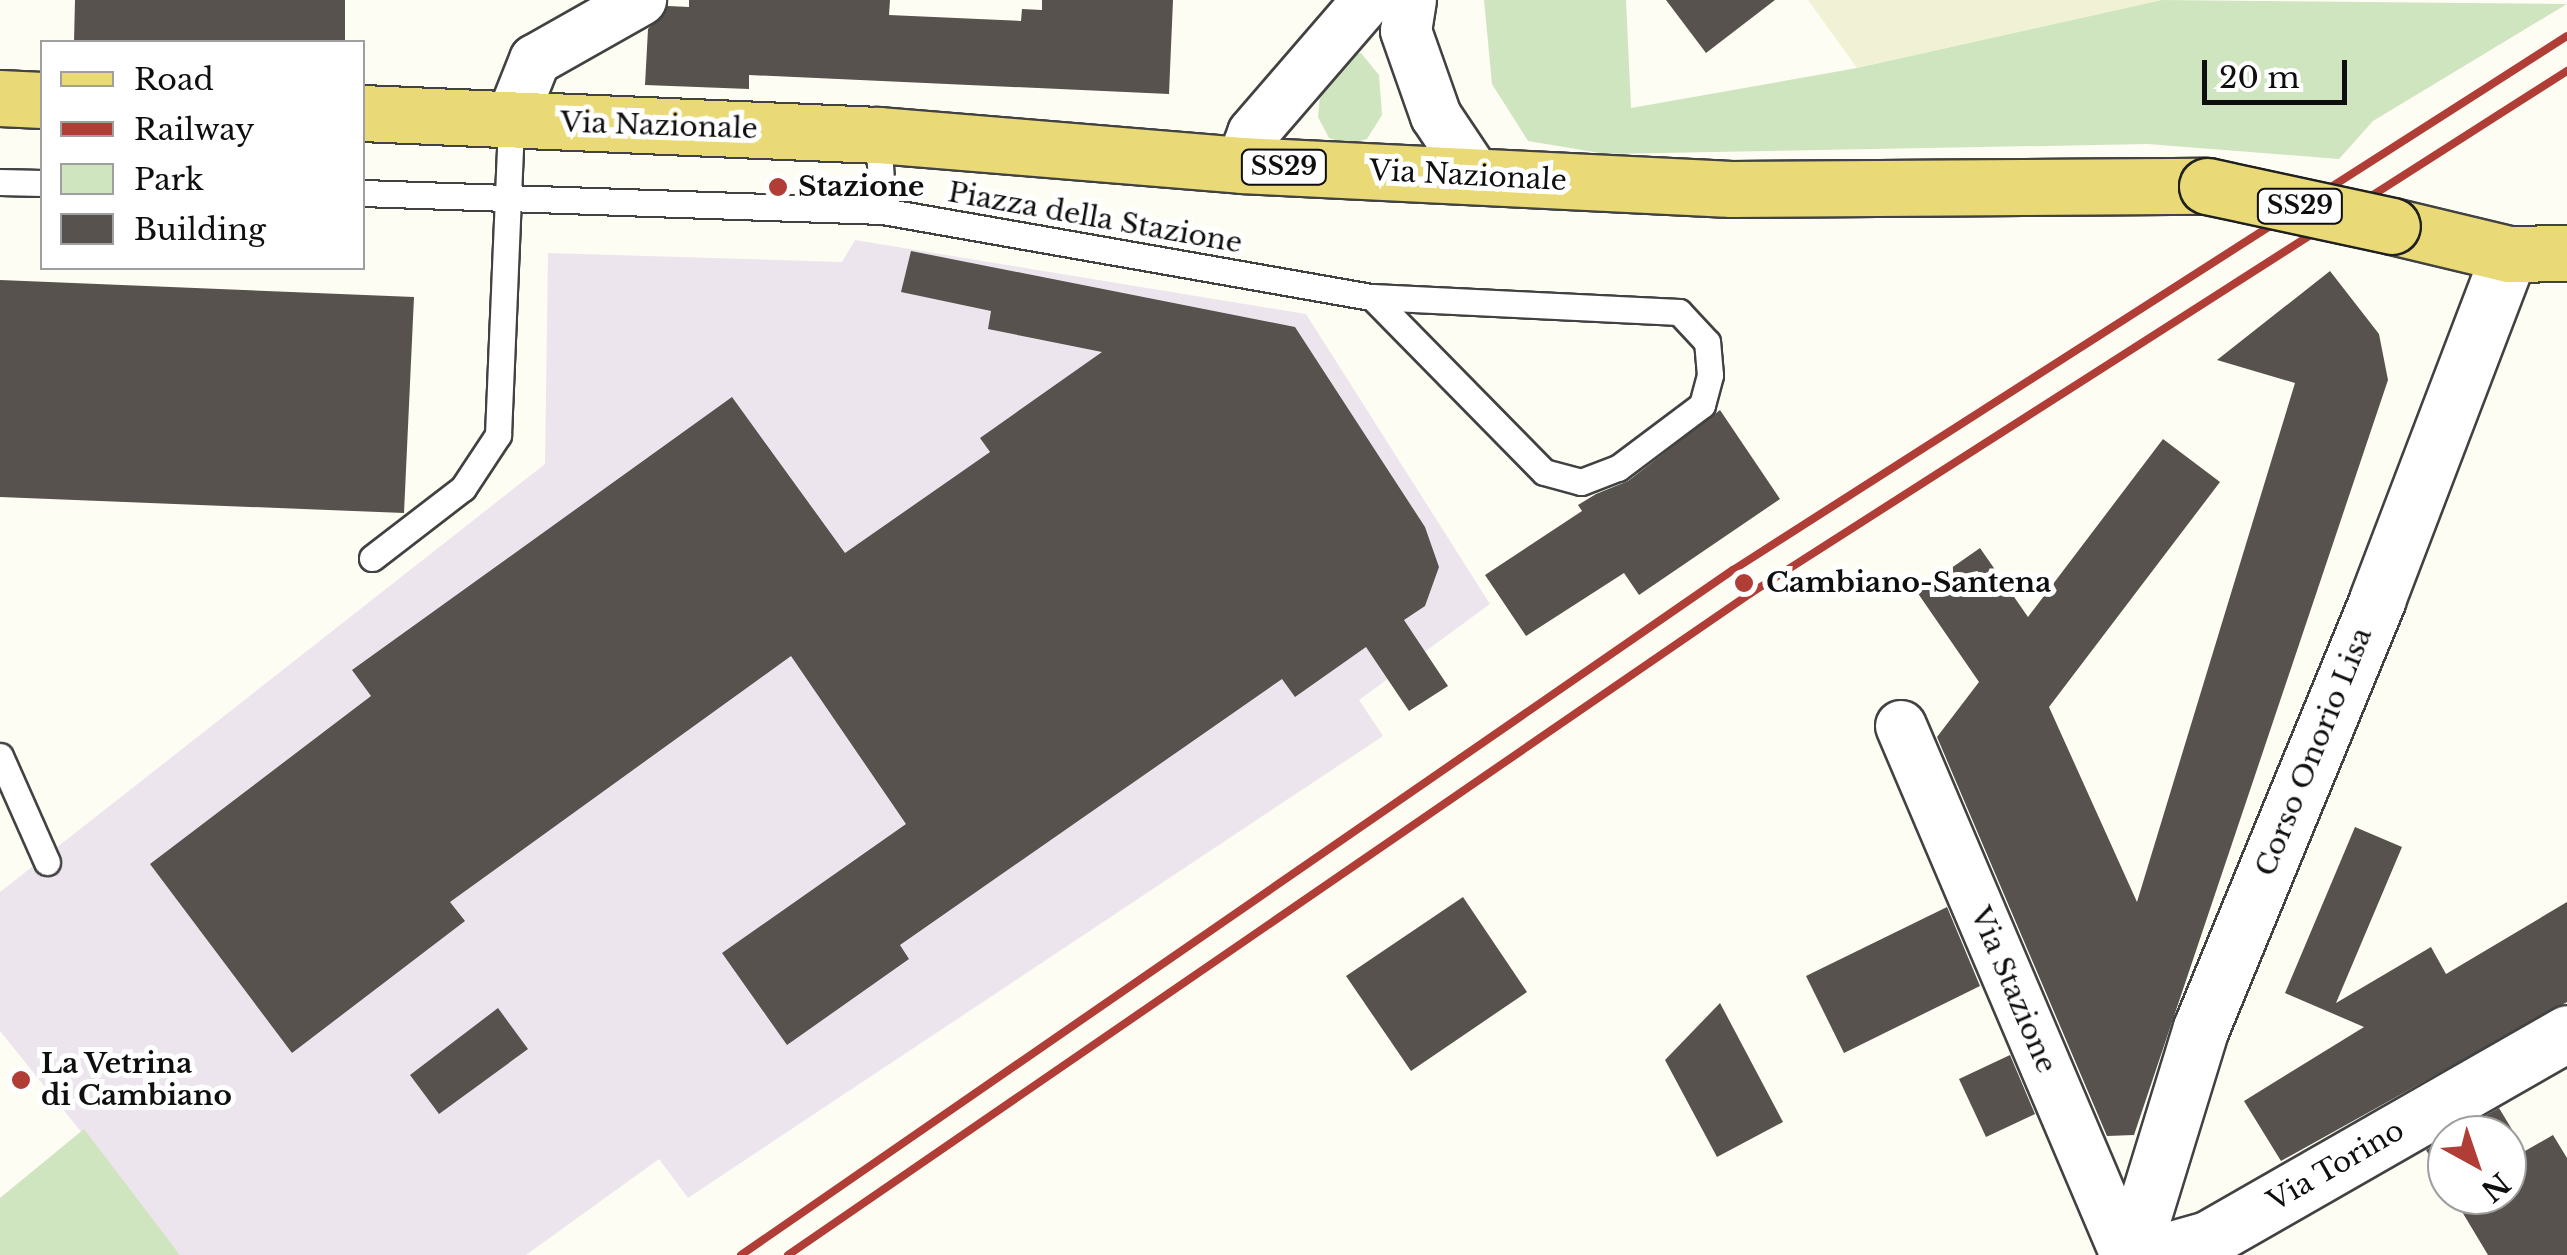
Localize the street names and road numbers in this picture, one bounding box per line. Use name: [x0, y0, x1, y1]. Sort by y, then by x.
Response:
street label: Via Nazionale: [560, 106, 758, 146]
road number: SS29: [1239, 147, 1329, 187]
street label: Via Nazionale: [1368, 154, 1568, 198]
street label: Piazza della Stazione: [945, 176, 1245, 260]
road number: SS29: [2255, 186, 2345, 226]
street label: Corso Onorio Lisa: [2249, 623, 2379, 881]
street label: Via Stazione: [1963, 902, 2063, 1078]
street label: Via Torino: [2261, 1113, 2411, 1219]

